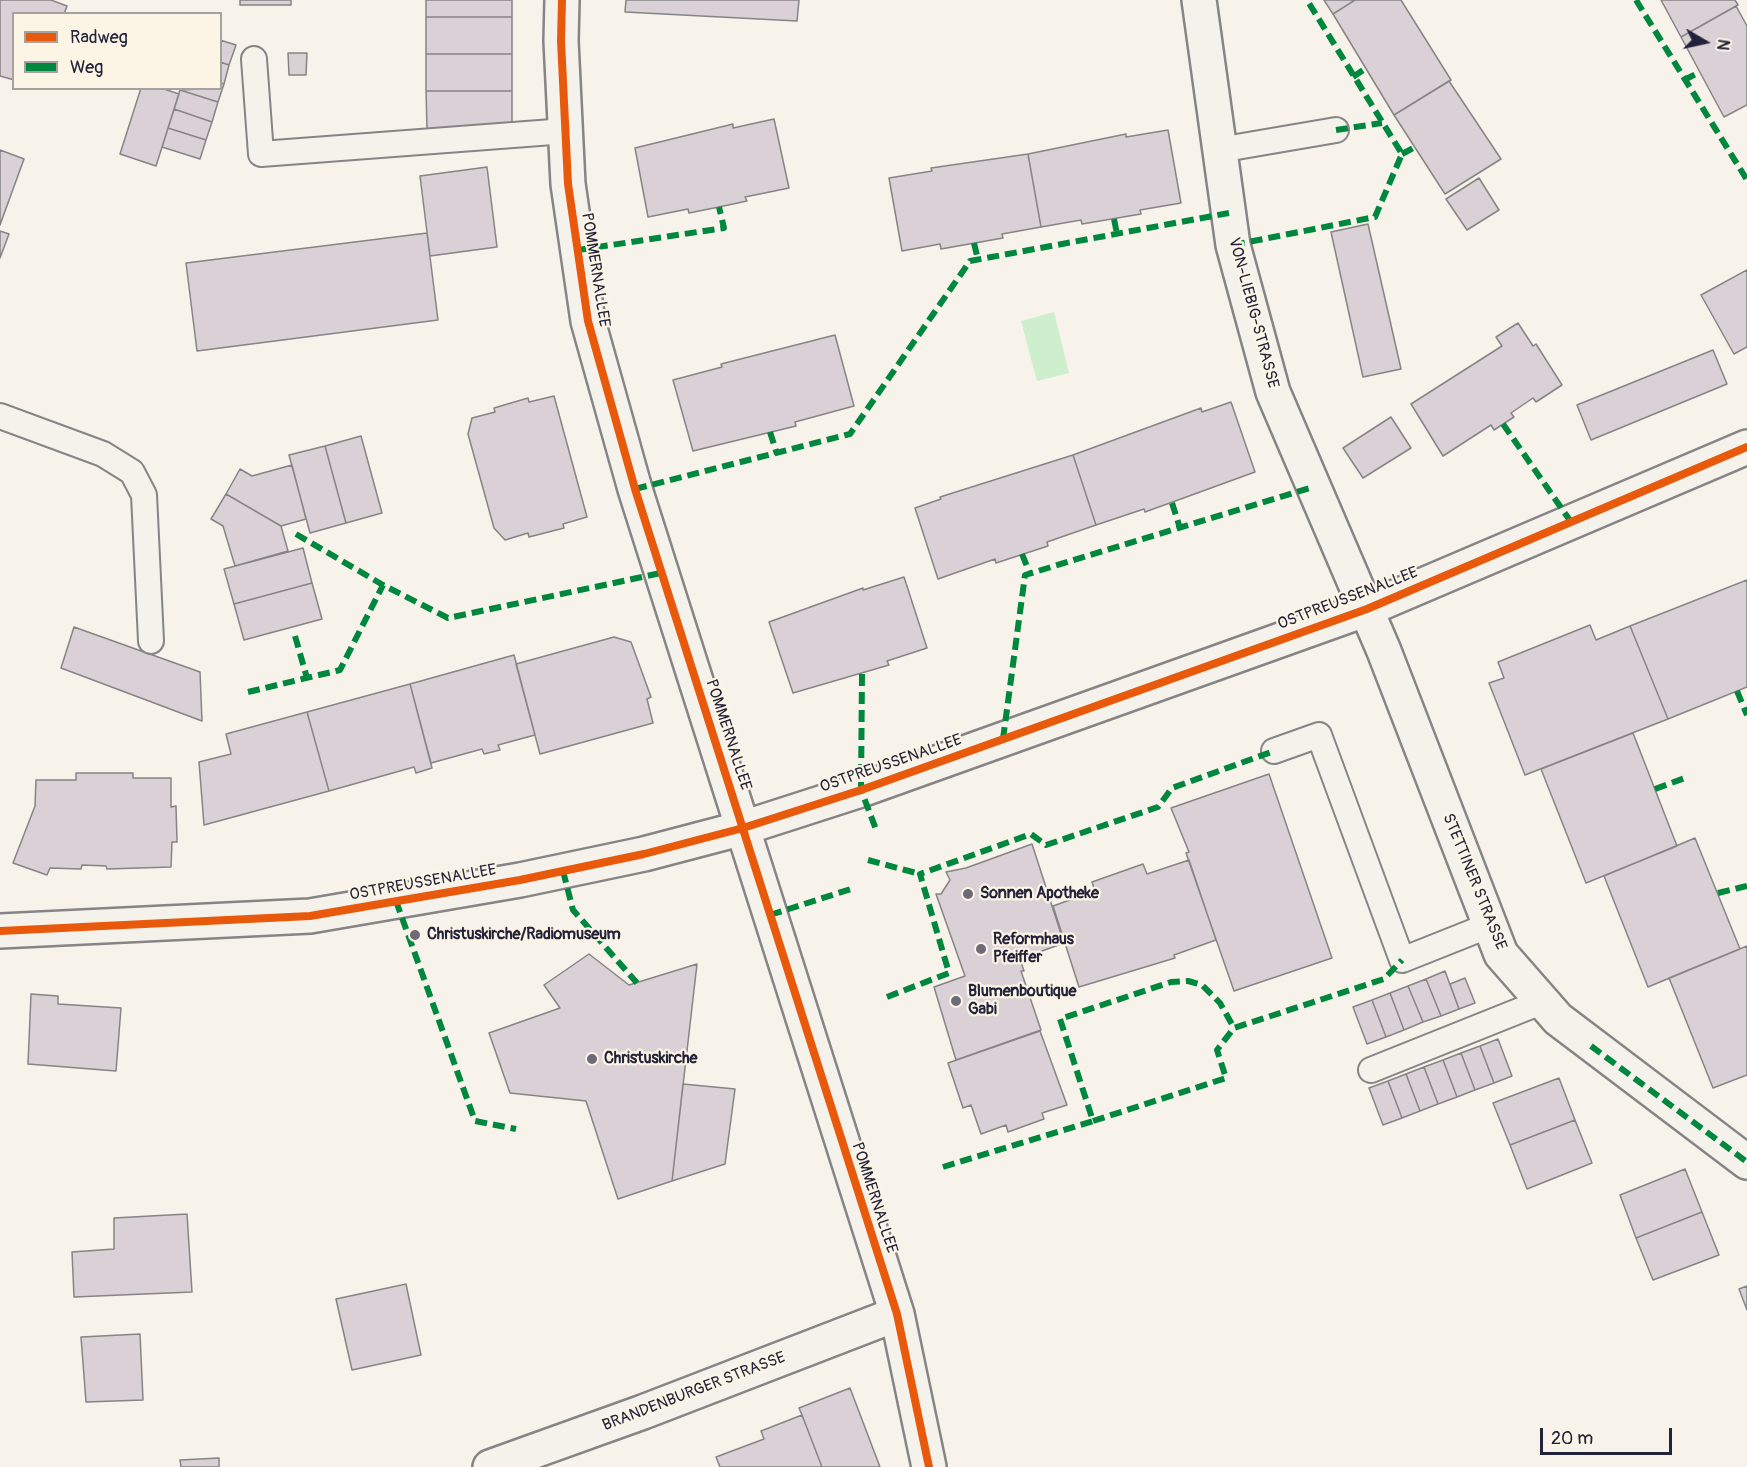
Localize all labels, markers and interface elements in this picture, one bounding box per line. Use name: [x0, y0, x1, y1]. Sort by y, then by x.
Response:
legend: [12, 12, 222, 90]
north arrow: [1675, 12, 1735, 72]
text: Radweg: [70, 26, 128, 49]
text: N: [1712, 38, 1734, 52]
text: Weg: [70, 56, 103, 79]
street label: POMMERNALLEE: [576, 211, 614, 329]
street label: VON-LIEBIG-STRASSE: [1224, 236, 1282, 390]
street label: OSTPREUSSENALLEE: [1275, 563, 1421, 635]
street label: POMMERNALLEE: [701, 677, 755, 793]
street label: OSTPREUSSENALLEE: [818, 731, 964, 797]
street label: STETTINER STRASSE: [1438, 811, 1510, 953]
street label: OSTPREUSSENALLEE: [348, 861, 498, 905]
place label: Sonnen Apotheke: [980, 884, 1099, 904]
marker: Sonnen Apotheke: [961, 887, 975, 901]
place label: Christuskirche/Radiomuseum: [427, 925, 621, 945]
marker: Christuskirche/Radiomuseum: [408, 928, 422, 942]
place label: Reformhaus Pfeiffer: [993, 930, 1074, 968]
marker: Reformhaus Pfeiffer: [974, 942, 988, 956]
place label: Blumenboutique Gabi: [968, 982, 1076, 1020]
marker: Blumenboutique Gabi: [949, 994, 963, 1008]
place label: Christuskirche: [604, 1049, 697, 1069]
marker: Christuskirche: [585, 1052, 599, 1066]
street label: POMMERNALLEE: [847, 1140, 901, 1256]
street label: BRANDENBURGER STRASSE: [600, 1348, 788, 1436]
scale bar: [1543, 1416, 1675, 1454]
text: 20 m: [1551, 1427, 1593, 1450]

